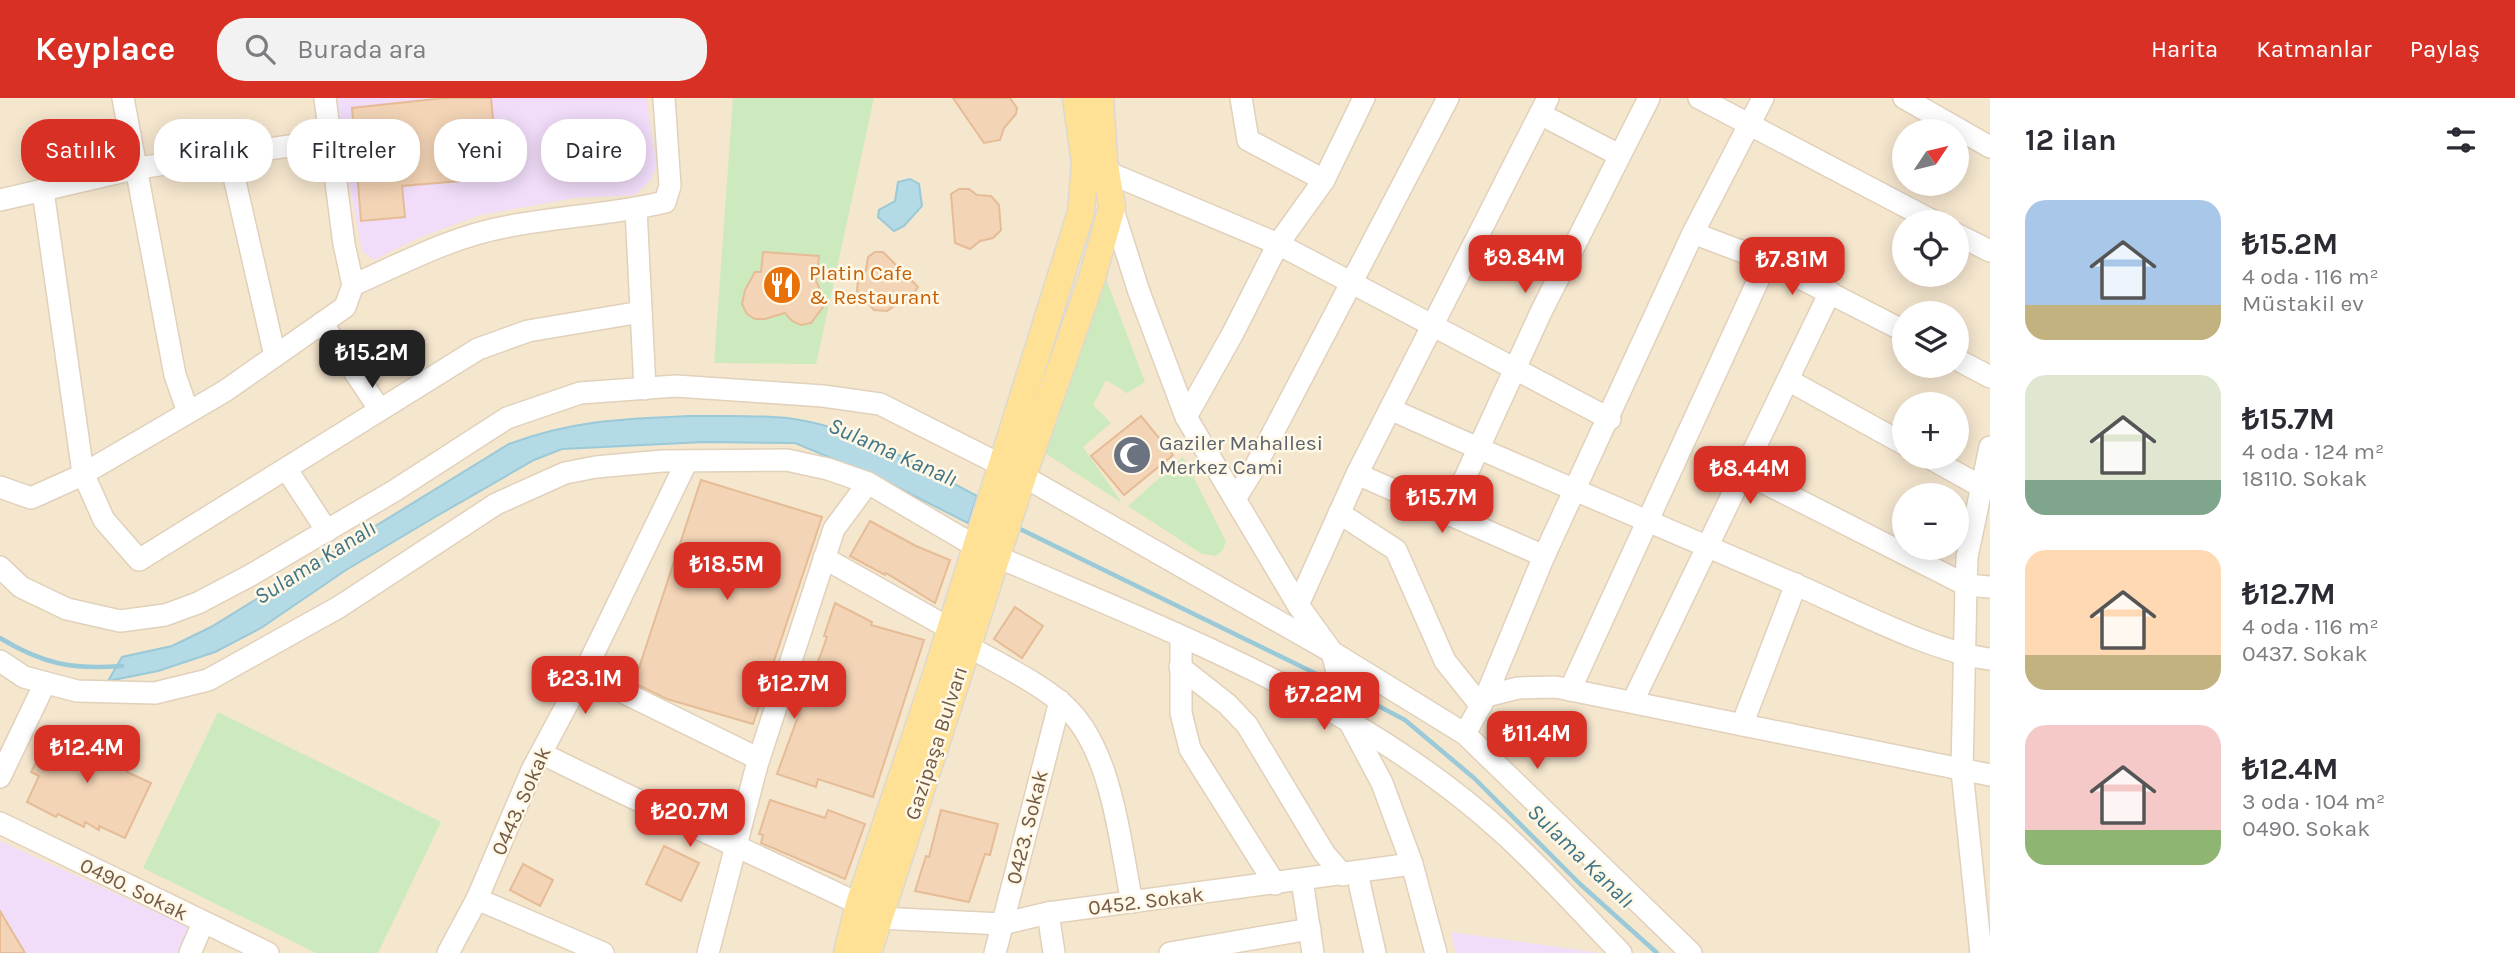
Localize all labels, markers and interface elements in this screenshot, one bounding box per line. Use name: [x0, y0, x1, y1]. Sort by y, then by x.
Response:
search box: [217, 18, 707, 81]
text: Keyplace: [35, 30, 175, 68]
icon: search: [241, 30, 279, 68]
text: Burada ara: [297, 34, 427, 65]
text: Harita: [2151, 35, 2218, 63]
text: Katmanlar: [2256, 35, 2372, 63]
text: Paylaş: [2410, 35, 2480, 63]
chip: Satılık: [21, 119, 140, 182]
chip: Kiralık: [154, 119, 273, 182]
chip: Filtreler: [287, 119, 420, 182]
chip: Yeni: [434, 119, 527, 182]
chip: Daire: [541, 119, 646, 182]
north arrow: [1892, 119, 1969, 196]
map controls: [1892, 119, 1969, 560]
icon: filters: [2442, 121, 2480, 159]
text: 12 ilan: [2025, 122, 2117, 158]
button: locate: [1892, 210, 1969, 287]
text: ₺15.2M: [2242, 226, 2338, 262]
icon: home: [2081, 228, 2165, 312]
pin: ₺9.84M: [1468, 236, 1582, 295]
pin: ₺7.81M: [1735, 238, 1849, 297]
text: ₺9.84M: [1485, 244, 1565, 271]
text: ₺7.81M: [1756, 246, 1828, 273]
place label: Platin Cafe & Restaurant: [809, 261, 940, 309]
text: 4 oda · 116 m²: [2242, 263, 2379, 290]
restaurant icon: Platin Cafe & Restaurant: [761, 264, 803, 306]
text: Müstakil ev: [2242, 290, 2364, 317]
button: layers: [1892, 301, 1969, 378]
pin: ₺15.2M: [315, 330, 429, 390]
text: ₺15.2M: [335, 339, 409, 366]
button: +: [1892, 392, 1969, 469]
text: ₺15.7M: [2242, 401, 2335, 437]
icon: home: [2081, 403, 2165, 487]
water label: Sulama Kanalı: [824, 411, 962, 493]
place label: Gaziler Mahallesi Merkez Cami: [1159, 431, 1323, 479]
mosque icon: Gaziler Mahallesi Merkez Cami: [1111, 434, 1153, 476]
text: 4 oda · 124 m²: [2242, 438, 2384, 465]
pin: ₺8.44M: [1693, 446, 1807, 506]
text: ₺8.44M: [1710, 455, 1790, 482]
text: 18110. Sokak: [2242, 465, 2367, 492]
pin: ₺15.7M: [1385, 476, 1499, 535]
button: −: [1892, 483, 1969, 560]
text: ₺15.7M: [1406, 484, 1478, 511]
water label: Sulama Kanalı: [249, 514, 381, 610]
pin: ₺18.5M: [670, 542, 784, 602]
text: ₺18.5M: [690, 551, 764, 578]
text: ₺12.7M: [2242, 576, 2336, 612]
icon: home: [2081, 578, 2165, 662]
text: 4 oda · 116 m²: [2242, 613, 2379, 640]
text: 0437. Sokak: [2242, 640, 2368, 667]
pin: ₺23.1M: [528, 656, 642, 716]
pin: ₺12.7M: [737, 662, 851, 721]
street label: Gazipaşa Bulvarı: [900, 663, 972, 823]
text: ₺23.1M: [548, 665, 622, 692]
text: ₺12.7M: [758, 670, 830, 697]
pin: ₺7.22M: [1267, 672, 1381, 732]
text: ₺7.22M: [1285, 681, 1363, 708]
pin: ₺11.4M: [1480, 712, 1594, 771]
text: ₺11.4M: [1503, 720, 1571, 747]
pin: ₺12.4M: [30, 726, 144, 785]
text: ₺12.4M: [50, 734, 124, 761]
street label: 0443. Sokak: [486, 743, 556, 859]
text: ₺12.4M: [2242, 751, 2339, 787]
icon: home: [2081, 753, 2165, 837]
street label: 0423. Sokak: [1001, 767, 1053, 887]
text: 3 oda · 104 m²: [2242, 788, 2385, 815]
pin: ₺20.7M: [633, 790, 747, 849]
text: ₺20.7M: [651, 798, 729, 825]
water label: Sulama Kanalı: [1522, 798, 1640, 914]
text: 0490. Sokak: [2242, 815, 2370, 842]
street label: 0490. Sokak: [76, 853, 192, 925]
street label: 0452. Sokak: [1087, 882, 1205, 920]

